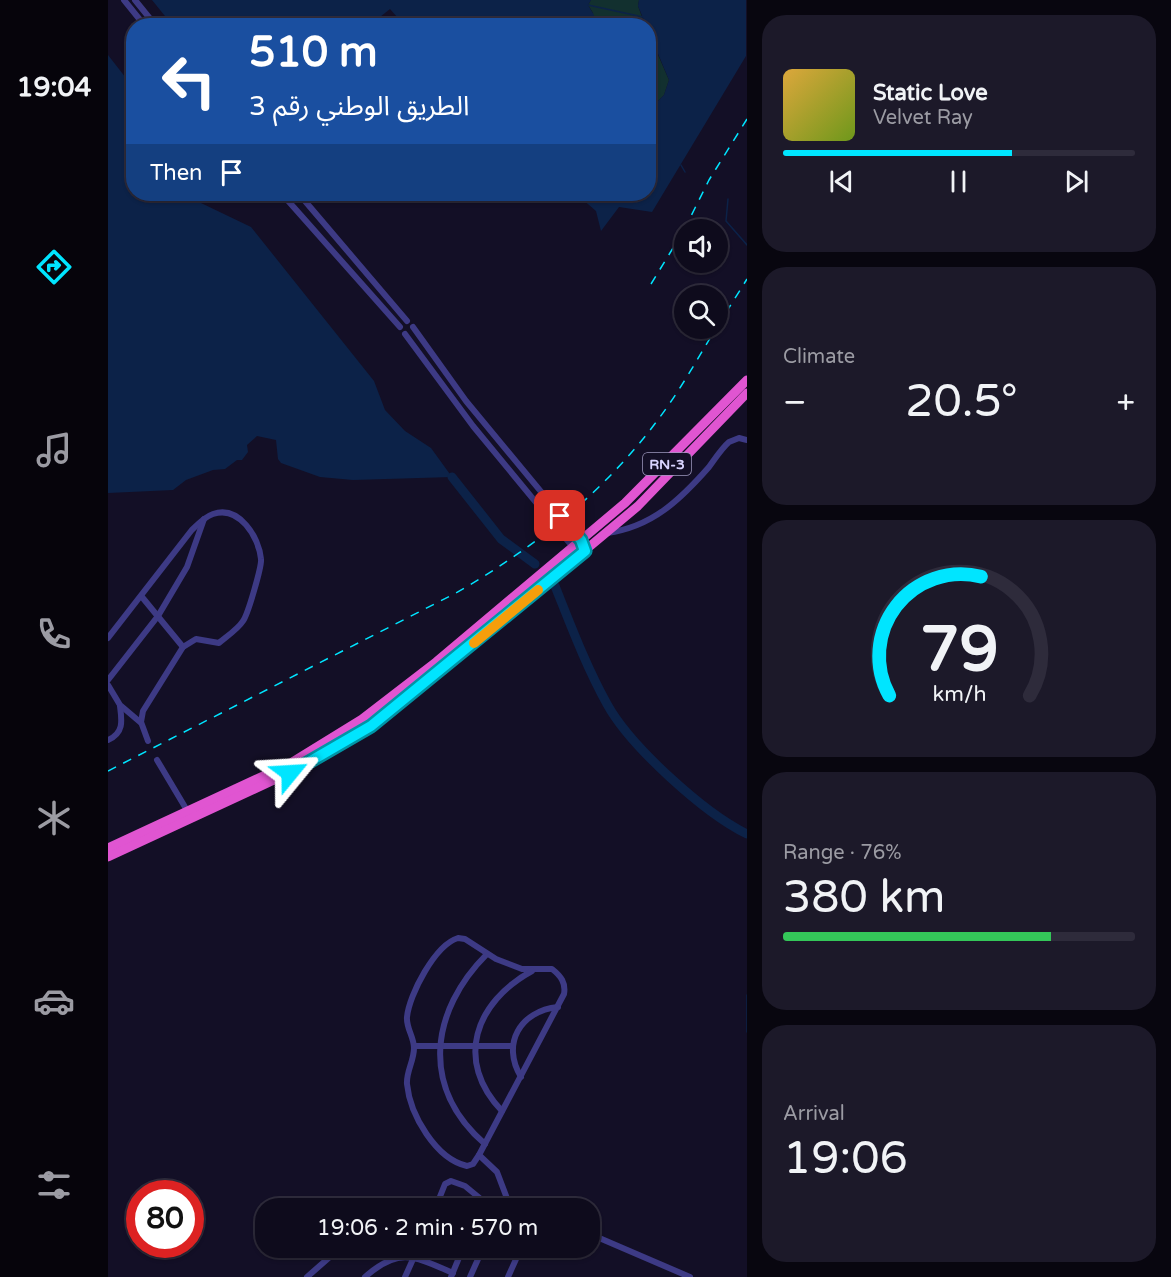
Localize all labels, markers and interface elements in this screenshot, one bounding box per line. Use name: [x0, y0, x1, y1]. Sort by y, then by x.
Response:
text: 510 m: [249, 27, 378, 78]
icon: left: [150, 42, 228, 120]
text: 19:04: [17, 71, 91, 104]
text: Static Love: [873, 80, 988, 106]
text: الطريق الوطني رقم 3: [249, 90, 469, 123]
text: Velvet Ray: [873, 106, 973, 130]
icon: arrive: [215, 156, 248, 189]
text: Then: [150, 160, 203, 186]
icon: previous: [825, 165, 858, 198]
icon: pause: [942, 165, 975, 198]
icon: next: [1060, 165, 1093, 198]
map controls: [674, 219, 728, 339]
button: sound: [674, 219, 728, 273]
icon: directions: [33, 246, 75, 288]
button: search: [674, 285, 728, 339]
text: Climate: [783, 345, 855, 369]
text: 20.5°: [905, 375, 1018, 429]
text: −: [783, 383, 807, 422]
text: +: [1116, 383, 1135, 422]
icon: music: [33, 429, 75, 471]
road number: RN-3: [643, 453, 691, 475]
pin: [534, 490, 585, 541]
icon: arrive: [543, 499, 576, 532]
icon: phone: [33, 613, 75, 655]
text: 79: [920, 613, 998, 688]
text: km/h: [932, 681, 986, 707]
position arrow: [258, 741, 322, 805]
icon: climate: [33, 797, 75, 839]
text: Range · 76%: [783, 841, 902, 865]
text: 380 km: [783, 871, 945, 925]
icon: car: [33, 980, 75, 1022]
text: Arrival: [783, 1102, 845, 1126]
text: 19:06: [783, 1132, 908, 1186]
icon: filters: [33, 1164, 75, 1206]
speed limit sign: 80: [126, 1180, 204, 1258]
text: 19:06 · 2 min · 570 m: [317, 1215, 538, 1241]

